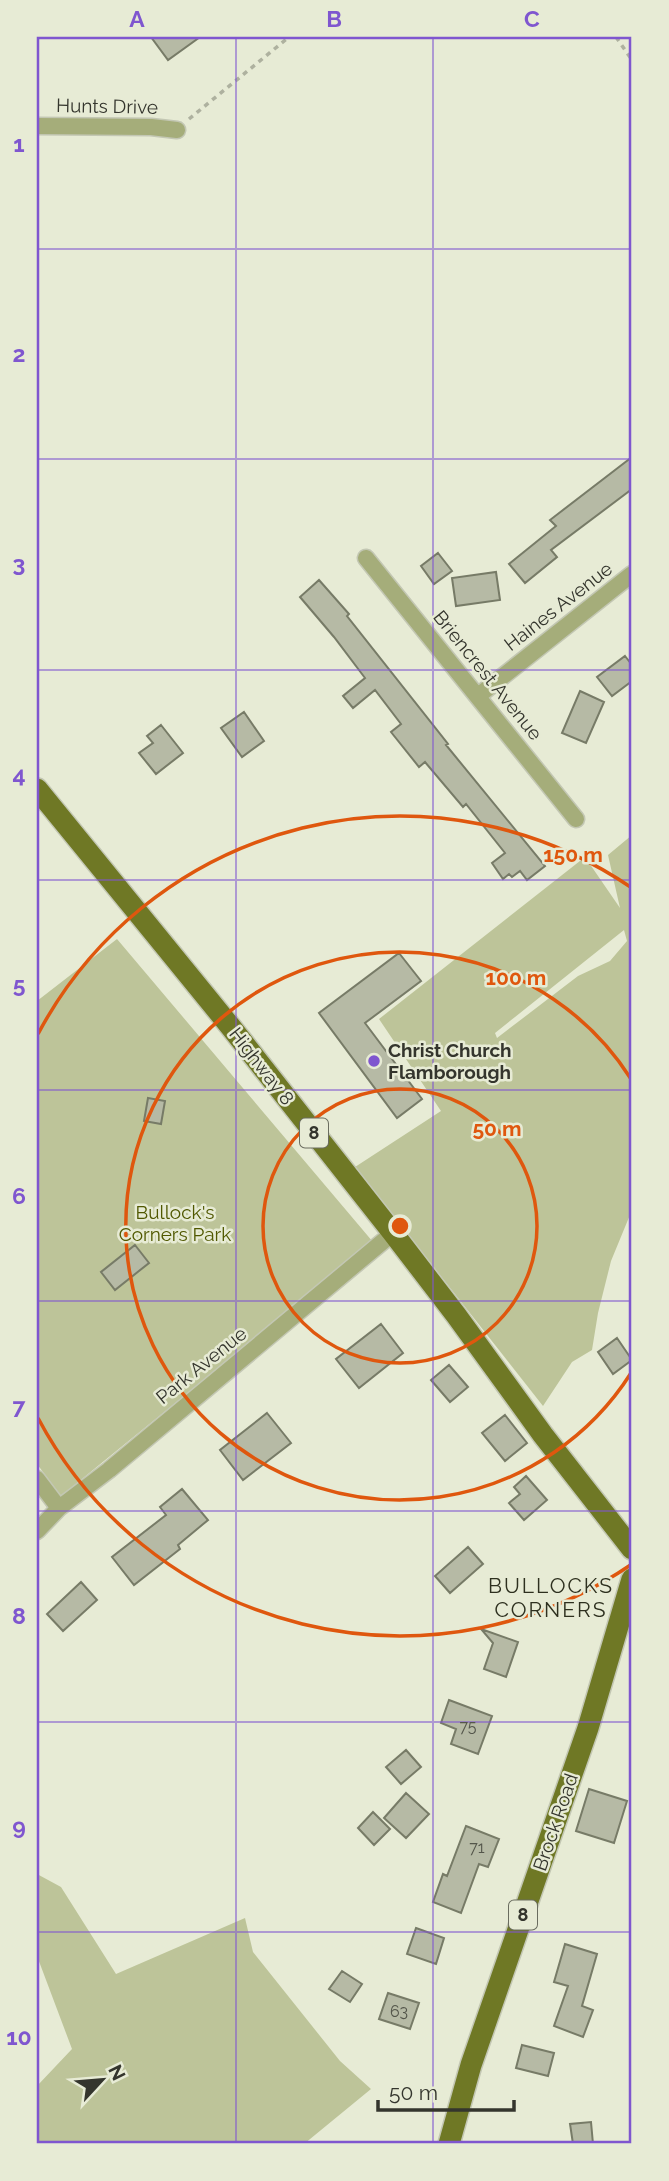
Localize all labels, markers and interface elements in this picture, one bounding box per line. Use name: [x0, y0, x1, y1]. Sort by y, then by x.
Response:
text: A: [129, 5, 145, 32]
text: B: [326, 5, 342, 32]
text: C: [524, 5, 540, 32]
street label: Hunts Drive: [56, 94, 158, 118]
text: 1: [13, 130, 25, 157]
text: 2: [13, 340, 25, 367]
text: 3: [13, 550, 25, 577]
street label: Haines Avenue: [500, 557, 616, 655]
street label: Briencrest Avenue: [429, 606, 547, 744]
text: 4: [12, 761, 26, 788]
text: 150 m: [543, 842, 603, 867]
text: 100 m: [486, 965, 546, 990]
text: 5: [13, 971, 26, 998]
street label: Highway 8: [225, 1023, 299, 1109]
place label: Christ Church Flamborough: [388, 1039, 512, 1083]
marker: Christ Church Flamborough: [366, 1053, 382, 1069]
text: 50 m: [472, 1116, 522, 1141]
road number: 8: [300, 1118, 328, 1148]
text: 6: [12, 1182, 26, 1209]
park label: Bullock's Corners Park: [119, 1201, 231, 1245]
centre of rings: [388, 1214, 412, 1238]
street label: Park Avenue: [151, 1322, 251, 1408]
text: 7: [13, 1392, 26, 1419]
district label: BULLOCKS CORNERS: [488, 1573, 614, 1622]
text: 8: [12, 1602, 26, 1629]
house number: 75: [459, 1717, 477, 1736]
street label: Brock Road: [528, 1771, 582, 1873]
text: 9: [12, 1813, 26, 1840]
house number: 71: [469, 1838, 485, 1857]
road number: 8: [509, 1900, 537, 1929]
house number: 63: [390, 2002, 408, 2021]
text: 10: [6, 2023, 32, 2050]
north arrow: [66, 2044, 136, 2114]
text: N: [104, 2061, 130, 2084]
scale bar: [378, 2069, 515, 2113]
text: 50 m: [389, 2080, 438, 2105]

